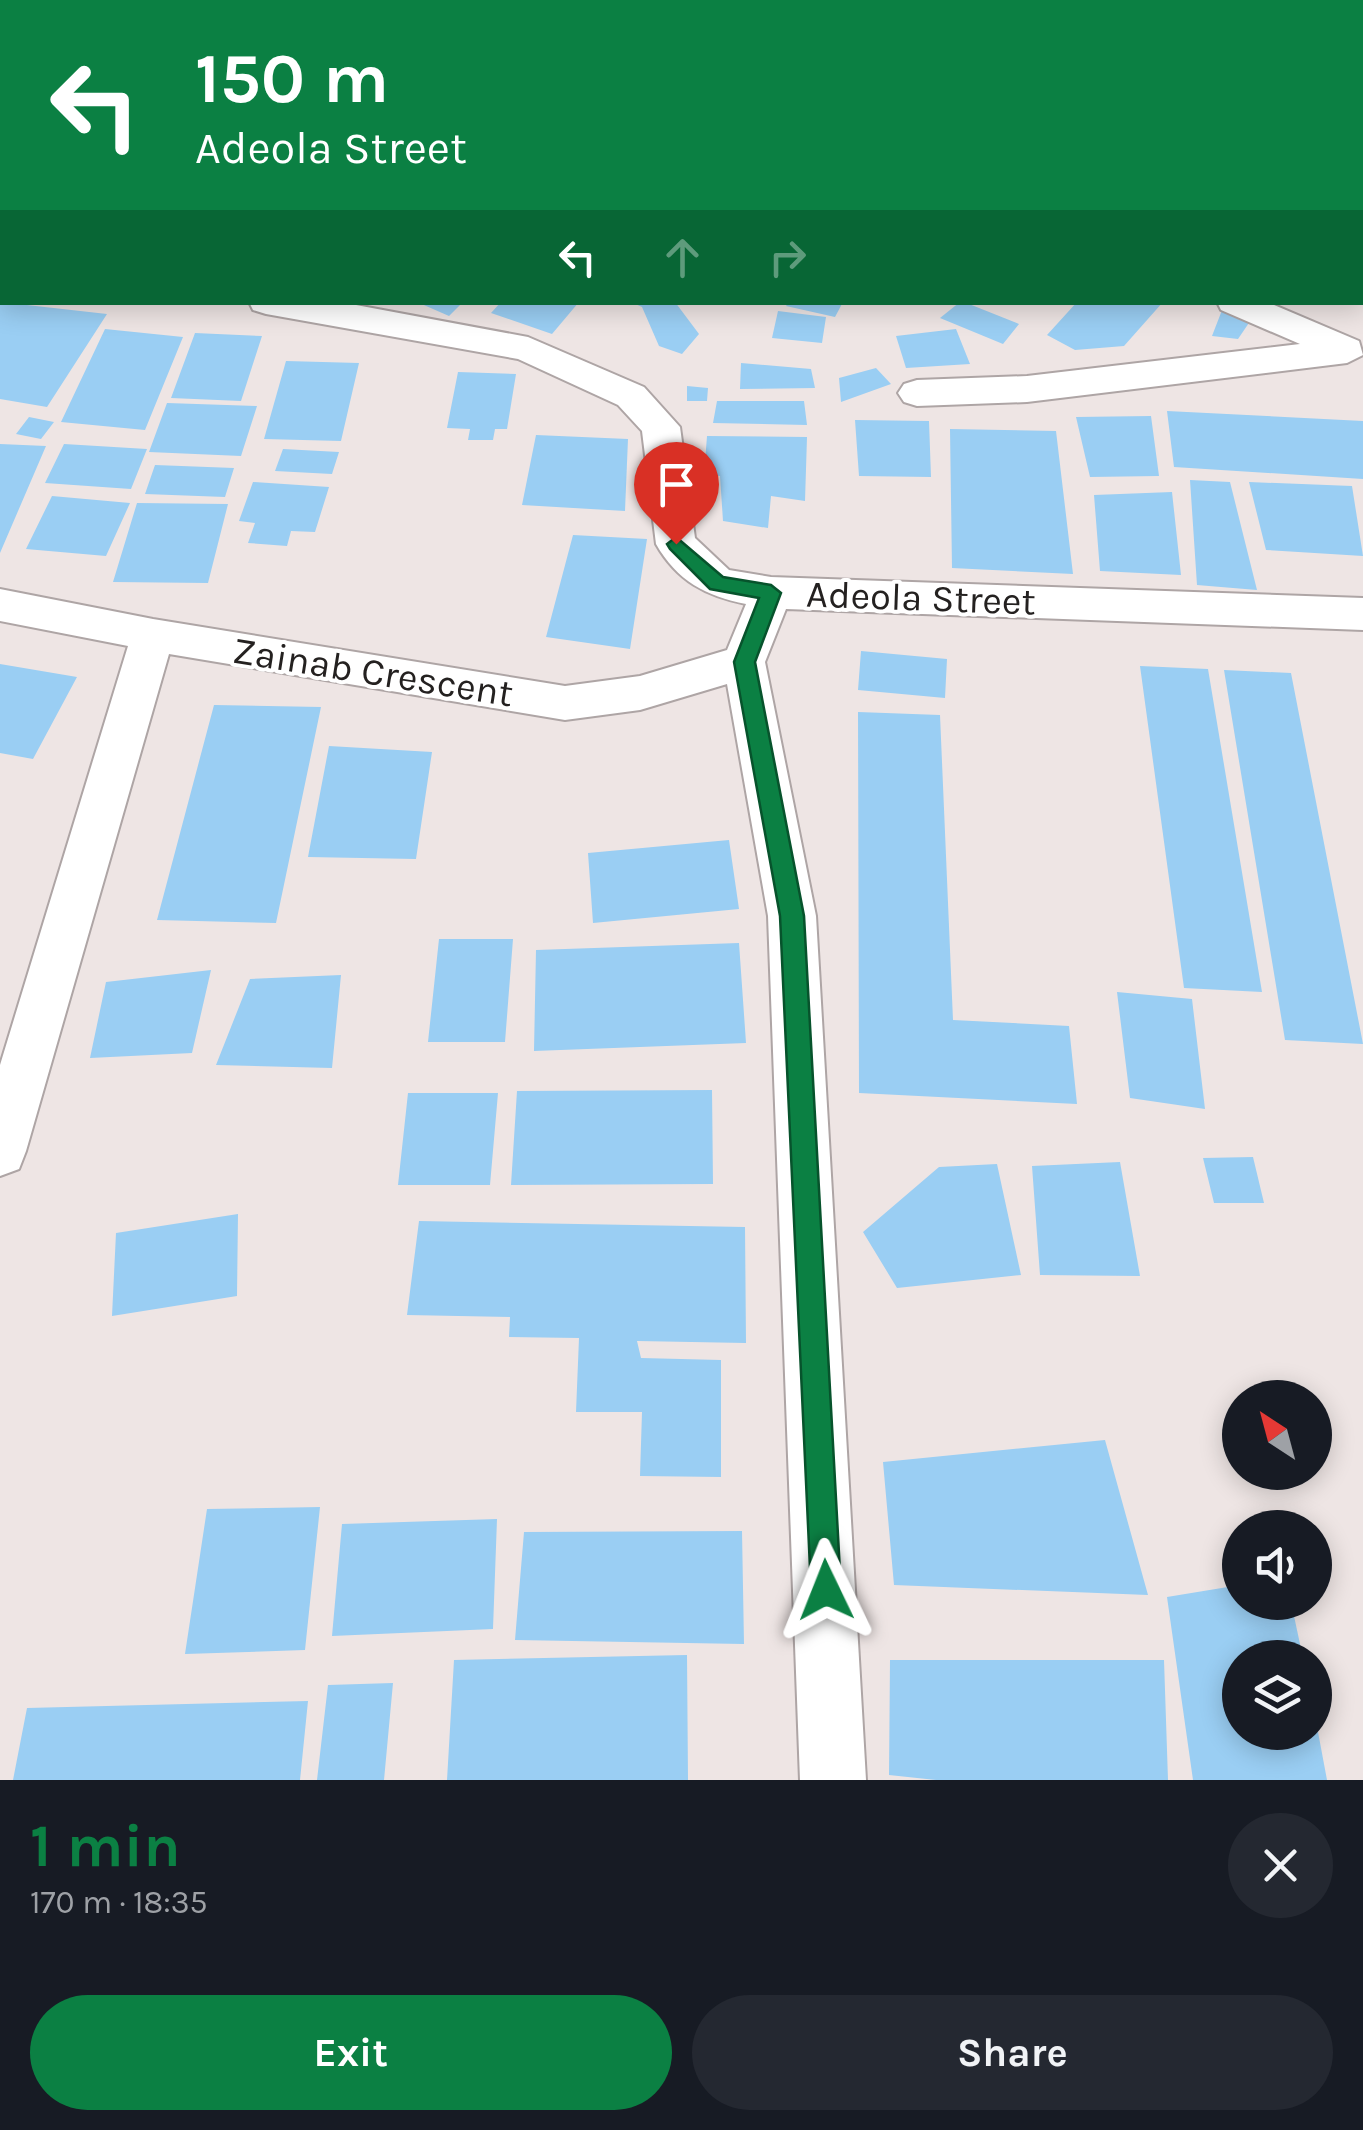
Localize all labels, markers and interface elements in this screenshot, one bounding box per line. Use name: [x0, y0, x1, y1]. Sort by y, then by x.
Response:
text: 150 m: [195, 38, 389, 120]
icon: left: [30, 40, 160, 170]
text: Adeola Street: [195, 122, 467, 174]
icon: left: [550, 230, 605, 285]
icon: ahead: [655, 230, 710, 285]
icon: right: [760, 230, 815, 285]
pin: [634, 442, 719, 545]
icon: arrive: [649, 457, 704, 512]
street label: Adeola Street: [806, 572, 1036, 624]
street label: Zainab Crescent: [230, 628, 516, 716]
north arrow: [1222, 1380, 1332, 1490]
map controls: [1222, 1380, 1332, 1750]
button: sound: [1222, 1510, 1332, 1620]
position arrow: [774, 1538, 878, 1642]
button: layers: [1222, 1640, 1332, 1750]
text: 1 min: [30, 1811, 181, 1881]
button: close: [1228, 1813, 1333, 1918]
text: 170 m · 18:35: [30, 1884, 208, 1921]
button: Exit: [30, 1995, 672, 2110]
button: Share: [692, 1995, 1333, 2110]

